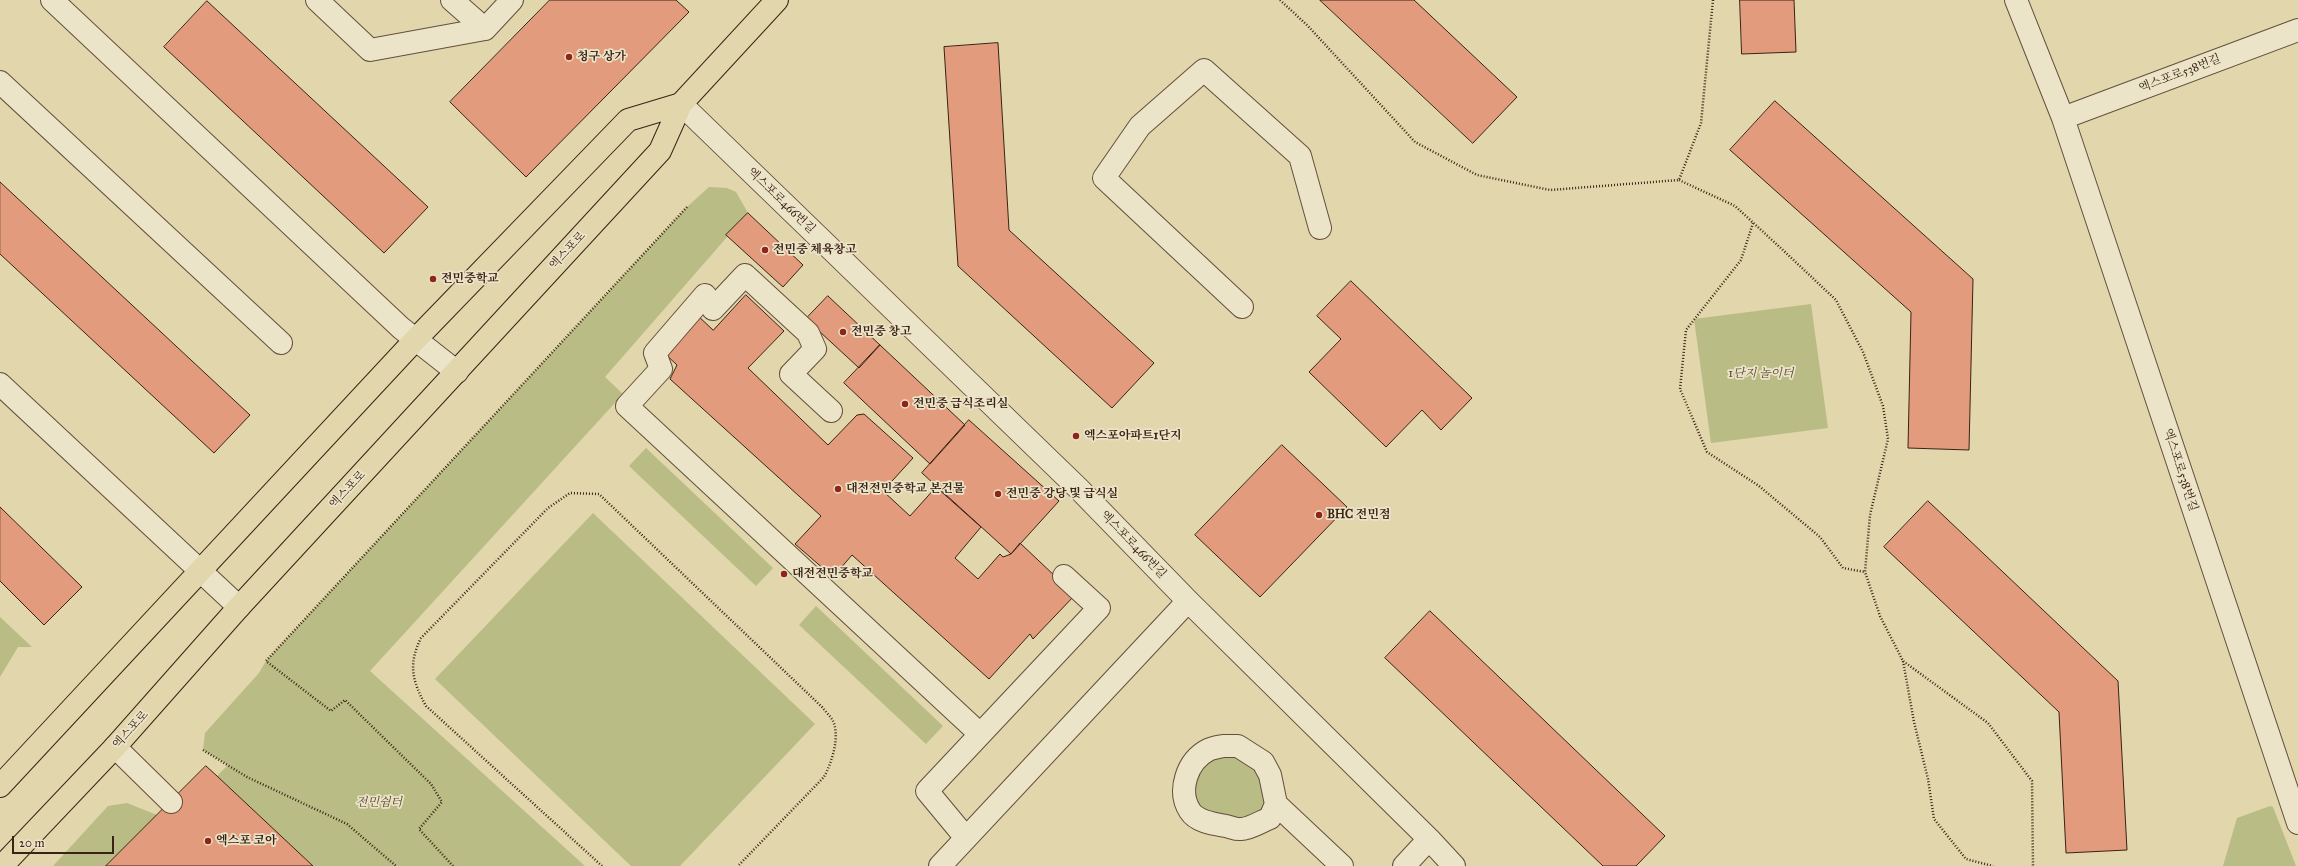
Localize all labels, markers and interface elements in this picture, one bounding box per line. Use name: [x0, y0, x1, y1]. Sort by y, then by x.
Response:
place label: 청구 상가: [577, 50, 626, 64]
marker: 청구 상가: [564, 52, 574, 62]
street label: 엑스포로538번길: [2137, 52, 2223, 96]
street label: 엑스포로466번길: [744, 165, 818, 237]
street label: 엑스포로: [547, 229, 589, 273]
place label: 전민중 체육창고: [773, 243, 857, 257]
marker: 전민중 체육창고: [760, 245, 770, 255]
place label: 전민중학교: [441, 272, 499, 286]
marker: 전민중학교: [428, 274, 438, 284]
place label: 전민중 창고: [851, 325, 912, 339]
marker: 전민중 창고: [838, 327, 848, 337]
park label: 1단지 놀이터: [1728, 367, 1794, 381]
place label: 전민중 급식조리실: [913, 397, 1008, 411]
marker: 전민중 급식조리실: [900, 399, 910, 409]
street label: 엑스포로538번길: [2160, 427, 2200, 513]
place label: 엑스포아파트1단지: [1084, 429, 1181, 443]
marker: 엑스포아파트1단지: [1071, 431, 1081, 441]
street label: 엑스포로: [327, 468, 369, 512]
place label: 대전전민중학교 본건물: [846, 482, 965, 496]
marker: 대전전민중학교 본건물: [833, 484, 843, 494]
place label: 전민중 강당 및 급식실: [1006, 487, 1118, 501]
marker: 전민중 강당 및 급식실: [993, 489, 1003, 499]
street label: 엑스포로466번길: [1097, 508, 1169, 582]
place label: BHC 전민점: [1327, 508, 1391, 522]
marker: BHC 전민점: [1314, 510, 1324, 520]
place label: 대전전민중학교: [792, 567, 873, 581]
marker: 대전전민중학교: [779, 569, 789, 579]
street label: 엑스포로: [110, 708, 152, 752]
park label: 전민쉼터: [356, 796, 402, 810]
scale bar: [14, 828, 116, 854]
place label: 엑스포 코아: [216, 834, 277, 848]
text: 20 m: [19, 836, 45, 850]
marker: 엑스포 코아: [203, 836, 213, 846]

